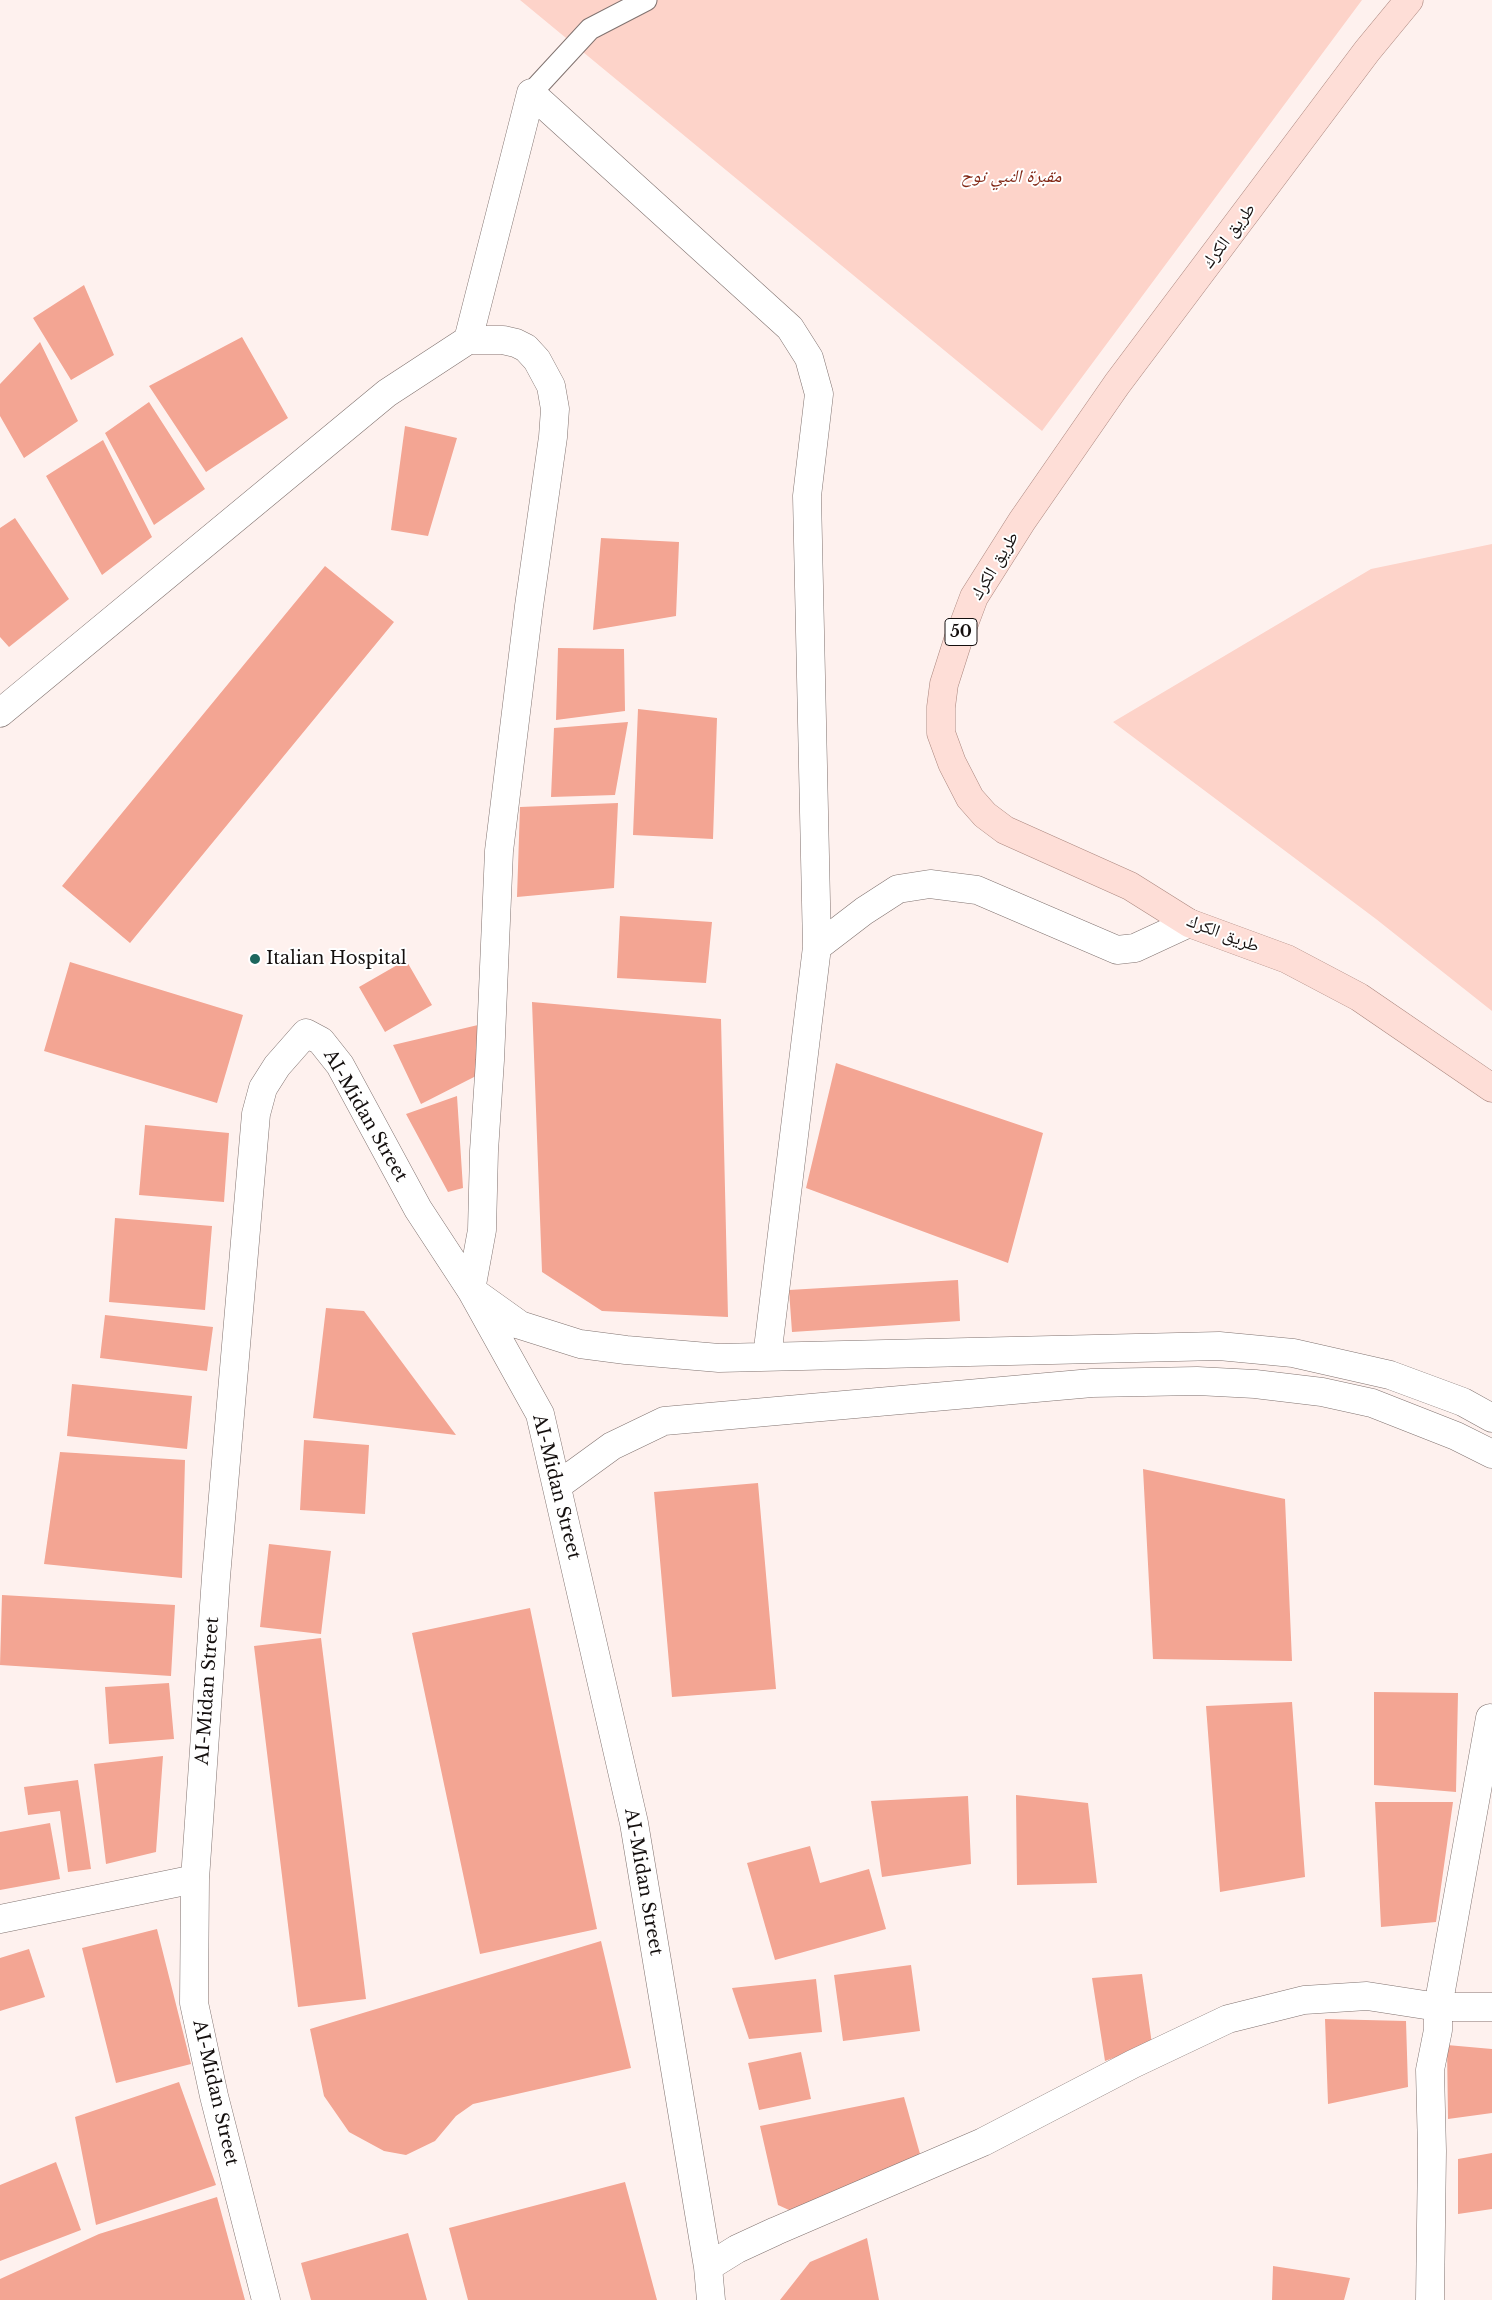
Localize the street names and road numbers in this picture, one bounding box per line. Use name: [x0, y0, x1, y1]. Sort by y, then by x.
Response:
street label: طريق الكرك: [1198, 199, 1260, 273]
street label: طريق الكرك: [966, 528, 1024, 604]
road number: 50: [945, 618, 977, 646]
street label: طريق الكرك: [1184, 910, 1262, 958]
street label: AI-Midan Street: [318, 1046, 412, 1186]
street label: AI-Midan Street: [528, 1412, 584, 1562]
street label: AI-Midan Street: [192, 1616, 224, 1766]
street label: AI-Midan Street: [619, 1807, 667, 1957]
street label: AI-Midan Street: [188, 2018, 242, 2168]

